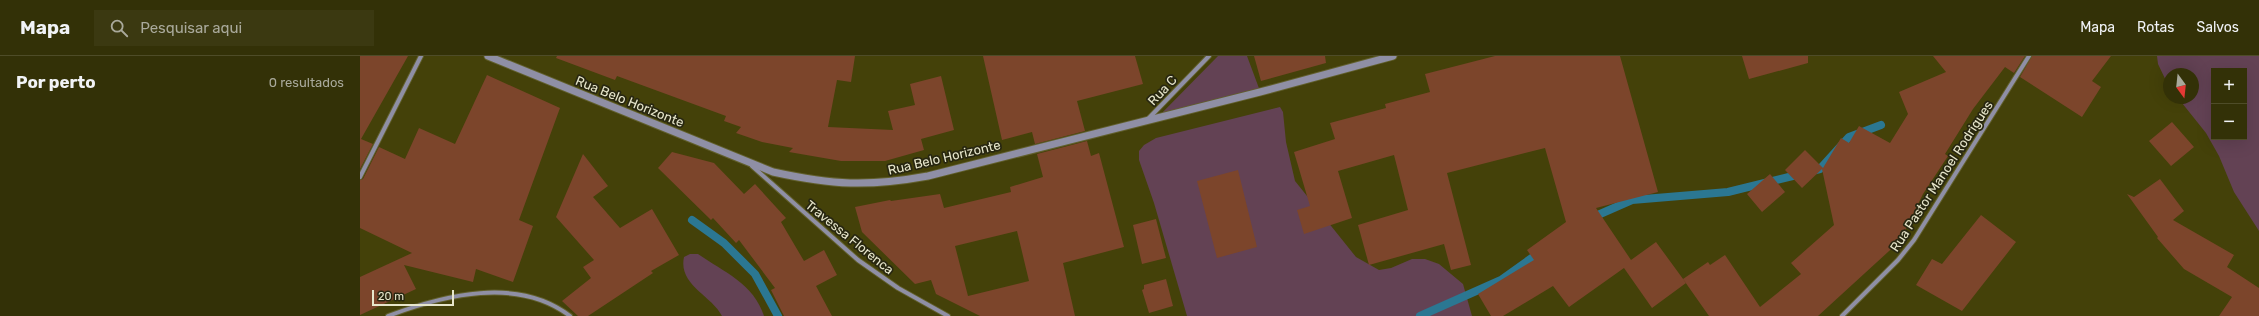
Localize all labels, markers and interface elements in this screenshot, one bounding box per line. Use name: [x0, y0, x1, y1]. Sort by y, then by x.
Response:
search box: [94, 10, 374, 46]
text: Mapa: [20, 16, 70, 39]
icon: search: [108, 17, 130, 39]
text: Pesquisar aqui: [140, 19, 242, 37]
text: Mapa: [2080, 19, 2115, 36]
text: Rotas: [2137, 19, 2174, 36]
text: Salvos: [2196, 19, 2239, 36]
north arrow: [2163, 68, 2199, 104]
map controls: [2211, 68, 2247, 140]
button: +: [2211, 68, 2247, 104]
text: Por perto: [16, 72, 96, 92]
street label: Rua C: [1145, 72, 1180, 108]
street label: Rua Belo Horizonte: [573, 73, 686, 130]
text: 0 resultados: [269, 75, 344, 90]
street label: Rua Pastor Manoel Rodrigues: [1887, 98, 1997, 255]
button: −: [2211, 104, 2247, 140]
street label: Rua Belo Horizonte: [886, 137, 1002, 178]
street label: Travessa Florenca: [803, 197, 897, 277]
scale bar: [372, 288, 454, 307]
text: 20 m: [378, 290, 404, 303]

